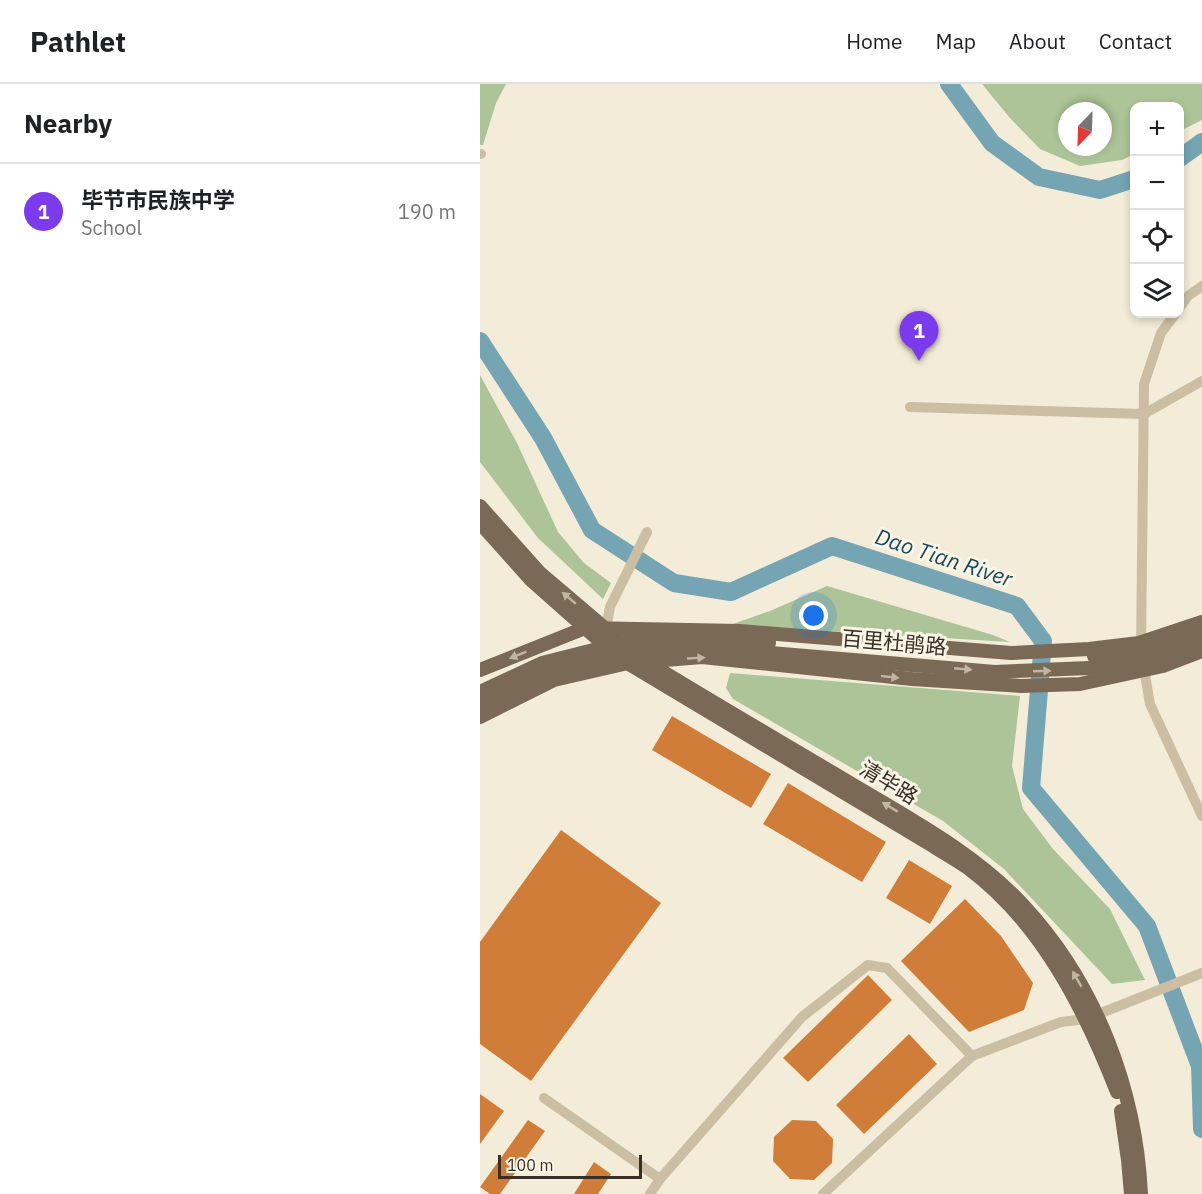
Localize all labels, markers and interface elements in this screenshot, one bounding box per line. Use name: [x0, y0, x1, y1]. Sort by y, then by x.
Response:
text: Pathlet: [30, 23, 126, 60]
text: Home: [846, 27, 903, 55]
text: Map: [936, 27, 976, 55]
text: About: [1009, 27, 1066, 55]
text: Contact: [1099, 27, 1172, 55]
north arrow: [1058, 102, 1112, 156]
map controls: [1130, 102, 1184, 318]
button: +: [1130, 102, 1184, 156]
text: Nearby: [24, 106, 112, 140]
button: −: [1130, 156, 1184, 210]
text: 毕节市民族中学: [81, 185, 235, 214]
text: 1: [38, 198, 50, 225]
text: 190 m: [398, 198, 456, 225]
button: locate: [1130, 210, 1184, 264]
text: School: [81, 214, 142, 241]
button: layers: [1130, 264, 1184, 318]
pin: 1: [900, 312, 938, 361]
water label: Dao Tian River: [872, 521, 1017, 593]
one-way arrow: [561, 591, 577, 604]
your location: [799, 601, 828, 630]
street label: 百里杜鹃路: [840, 623, 948, 661]
one-way arrow: [508, 650, 526, 660]
one-way arrow: [686, 654, 705, 663]
one-way arrow: [953, 664, 972, 674]
one-way arrow: [1032, 666, 1051, 675]
one-way arrow: [880, 672, 899, 682]
street label: 清毕路: [855, 754, 923, 810]
one-way arrow: [882, 801, 898, 812]
one-way arrow: [1072, 970, 1082, 987]
scale bar: [498, 1152, 642, 1180]
text: 100 m: [507, 1155, 554, 1175]

